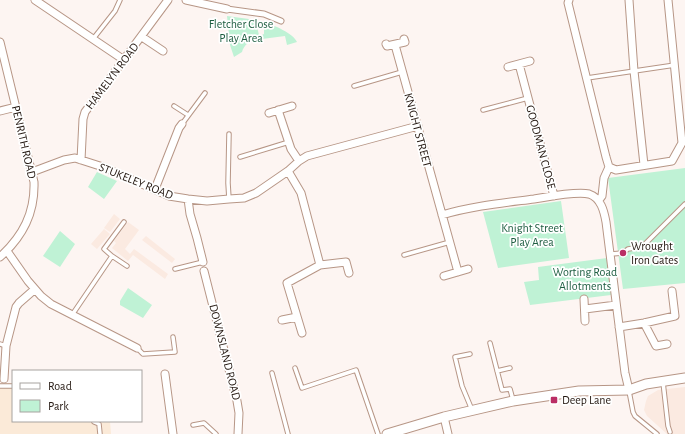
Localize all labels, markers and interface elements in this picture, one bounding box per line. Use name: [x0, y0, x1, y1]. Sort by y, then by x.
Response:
park label: Fletcher Close Play Area: [209, 18, 273, 45]
street label: HAMELYN ROAD: [83, 40, 141, 112]
street label: KNIGHT STREET: [402, 92, 434, 169]
street label: PENRITH ROAD: [10, 104, 38, 180]
street label: GOODMAN CLOSE: [524, 104, 558, 191]
street label: STUKELEY ROAD: [97, 161, 175, 201]
park label: Knight Street Play Area: [501, 222, 563, 249]
place label: Wrought Iron Gates: [631, 240, 678, 266]
marker: Wrought Iron Gates: [618, 248, 628, 258]
park label: Worting Road Allotments: [553, 266, 617, 292]
street label: DOWNSLAND ROAD: [207, 303, 243, 401]
legend: [12, 370, 142, 422]
text: Road: [48, 380, 72, 392]
place label: Deep Lane: [562, 394, 611, 406]
marker: Deep Lane: [549, 395, 559, 405]
text: Park: [48, 400, 69, 412]

